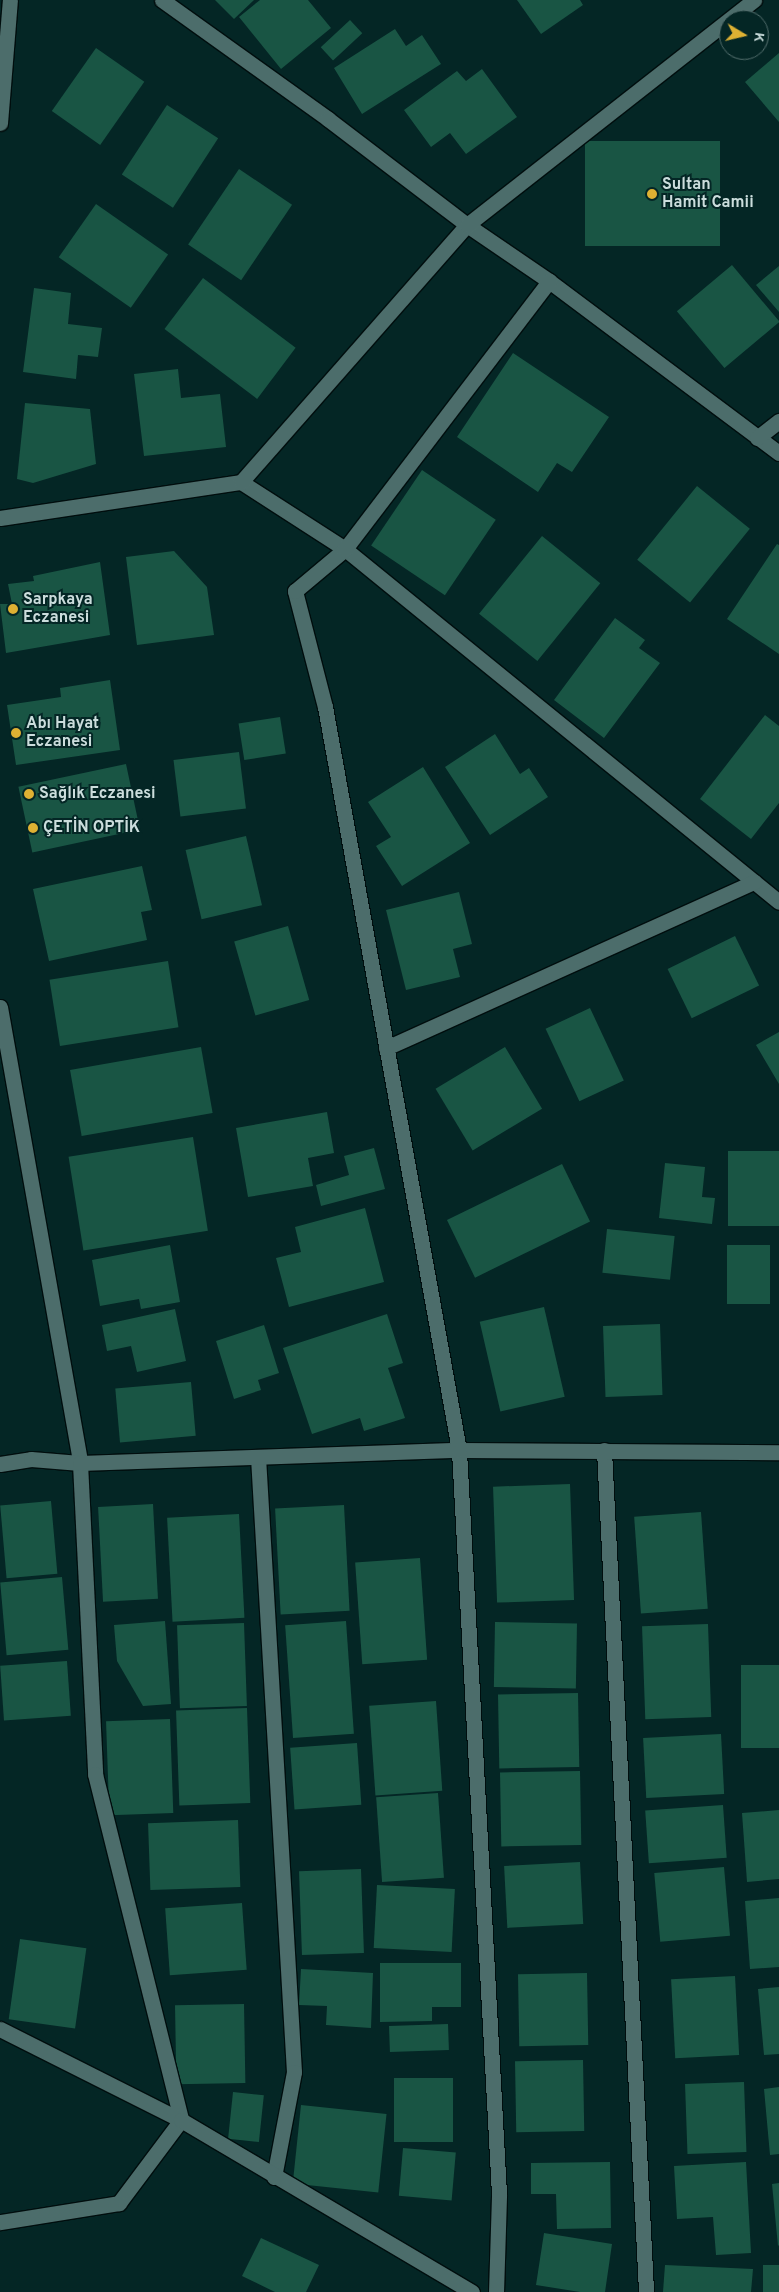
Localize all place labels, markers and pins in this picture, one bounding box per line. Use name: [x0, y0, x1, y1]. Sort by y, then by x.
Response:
place label: Sultan Hamit Camii: [662, 175, 754, 213]
marker: Sultan Hamit Camii: [646, 188, 658, 200]
place label: Sarpkaya Eczanesi: [23, 590, 93, 628]
marker: Sarpkaya Eczanesi: [7, 603, 19, 615]
place label: Abı Hayat Eczanesi: [26, 714, 99, 752]
marker: Abı Hayat Eczanesi: [10, 727, 22, 739]
place label: Sağlık Eczanesi: [39, 784, 156, 804]
marker: Sağlık Eczanesi: [23, 788, 35, 800]
place label: ÇETİN OPTİK: [43, 818, 140, 838]
marker: ÇETİN OPTİK: [27, 822, 39, 834]

